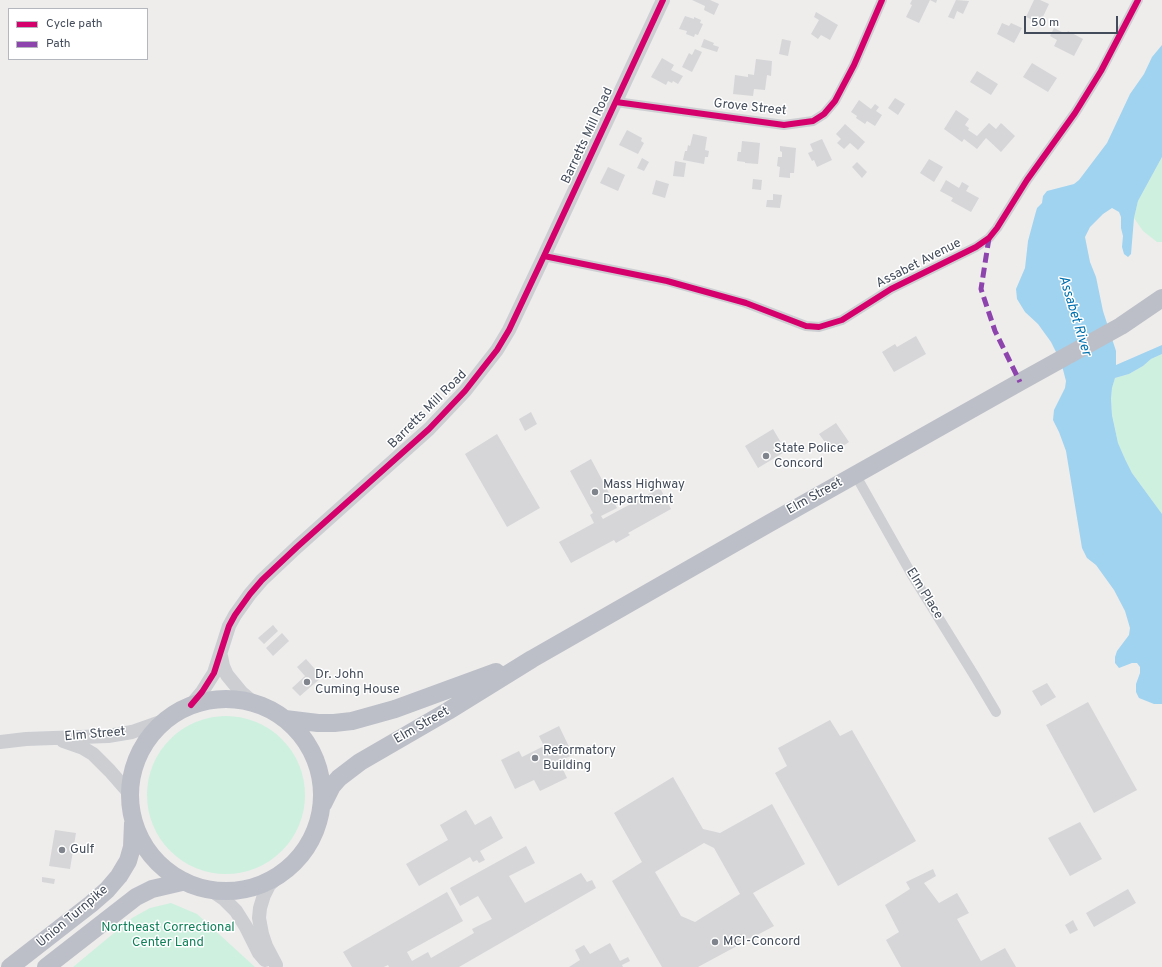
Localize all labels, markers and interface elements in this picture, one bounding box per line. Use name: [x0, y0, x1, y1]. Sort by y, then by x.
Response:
legend: [8, 8, 148, 60]
scale bar: [1026, 8, 1120, 34]
text: 50 m: [1031, 15, 1059, 31]
text: Cycle path: [46, 16, 103, 32]
text: Path: [46, 36, 71, 52]
street label: Barretts Mill Road: [559, 85, 617, 187]
street label: Grove Street: [713, 96, 787, 120]
street label: Assabet Avenue: [874, 236, 964, 292]
water label: Assabet River: [1054, 274, 1094, 358]
street label: Barretts Mill Road: [385, 367, 471, 453]
place label: State Police Concord: [774, 441, 844, 472]
marker: State Police Concord: [761, 451, 771, 461]
street label: Elm Street: [785, 475, 845, 519]
place label: Mass Highway Department: [603, 477, 685, 508]
marker: Mass Highway Department: [590, 487, 600, 497]
street label: Elm Place: [902, 565, 946, 623]
place label: Dr. John Cuming House: [315, 667, 400, 698]
marker: Dr. John Cuming House: [302, 677, 312, 687]
street label: Elm Street: [392, 704, 452, 748]
street label: Elm Street: [64, 725, 126, 745]
place label: Reformatory Building: [543, 743, 616, 774]
marker: Reformatory Building: [530, 753, 540, 763]
place label: Gulf: [70, 842, 94, 858]
marker: Gulf: [57, 845, 67, 855]
street label: Union Turnpike: [34, 883, 112, 951]
park label: Northeast Correctional Center Land: [101, 920, 235, 951]
place label: MCI-Concord: [723, 934, 800, 950]
marker: MCI-Concord: [710, 937, 720, 947]

